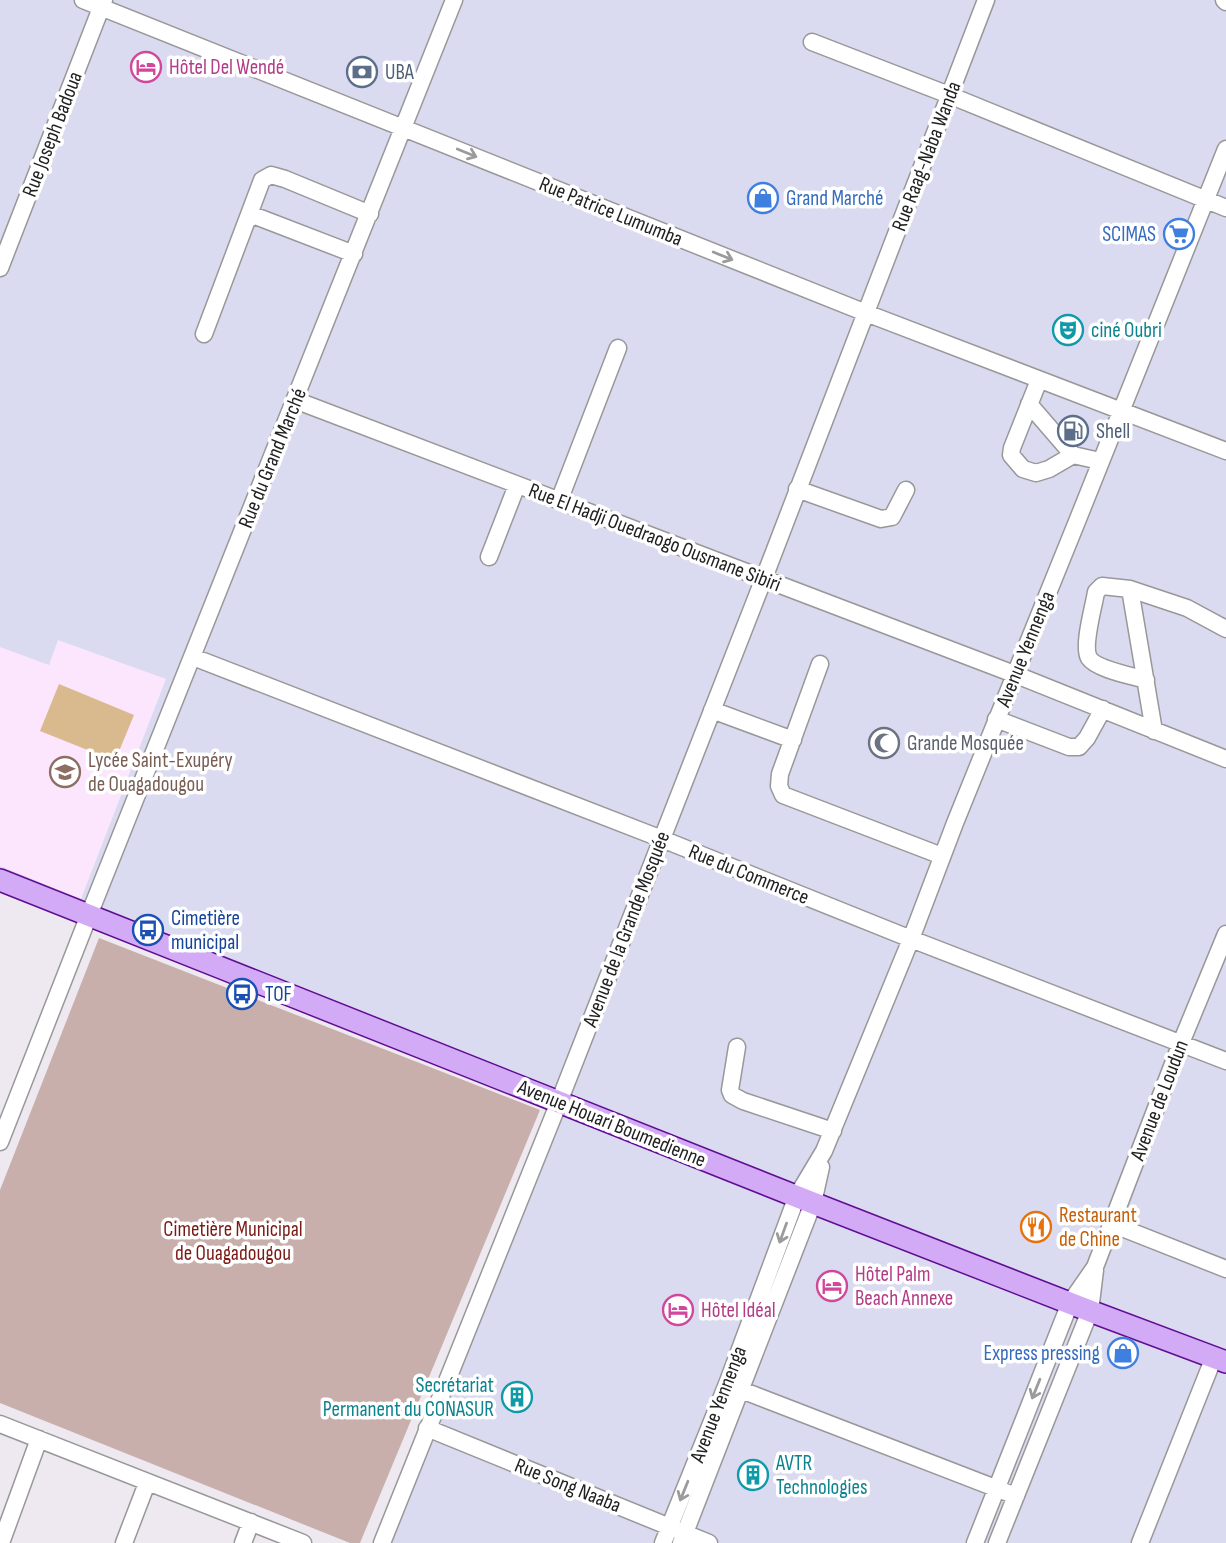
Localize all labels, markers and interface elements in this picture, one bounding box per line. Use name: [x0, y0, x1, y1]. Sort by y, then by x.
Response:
hotel icon: Hôtel Del Wendé: [129, 50, 163, 84]
place label: Hôtel Del Wendé: [169, 55, 284, 80]
bank icon: UBA: [345, 55, 379, 89]
place label: UBA: [385, 60, 415, 85]
street label: Rue Joseph Badoua: [17, 68, 88, 200]
street label: Rue Raag-Naba Wanda: [886, 78, 967, 235]
one-way arrow: [455, 148, 477, 161]
street label: Rue Patrice Lumumba: [535, 171, 686, 252]
shop icon: Grand Marché: [746, 181, 780, 215]
place label: Grand Marché: [786, 186, 883, 211]
supermarket icon: SCIMAS: [1162, 217, 1196, 251]
place label: SCIMAS: [1102, 222, 1156, 247]
one-way arrow: [712, 250, 734, 263]
theatre icon: ciné Oubri: [1051, 313, 1085, 347]
place label: ciné Oubri: [1091, 318, 1162, 343]
street label: Rue du Grand Marché: [233, 385, 312, 532]
fuel station icon: Shell: [1056, 414, 1090, 448]
place label: Shell: [1096, 419, 1130, 444]
street label: Rue El Hadji Ouedraogo Ousmane Sibiri: [525, 478, 785, 597]
street label: Avenue Yennenga: [991, 588, 1060, 712]
mosque icon: Grande Mosquée: [867, 726, 901, 760]
place label: Grande Mosquée: [907, 731, 1024, 756]
place label: Lycée Saint-Exupéry de Ouagadougou: [88, 748, 233, 797]
school or university icon: Lycée Saint-Exupéry de Ouagadougou: [48, 755, 82, 789]
street label: Avenue de la Grande Mosquée: [577, 828, 675, 1031]
street label: Rue du Commerce: [685, 839, 813, 910]
place label: Cimetière municipal: [171, 906, 240, 955]
bus stop icon: Cimetière municipal: [131, 913, 165, 947]
bus stop icon: TOF: [225, 977, 259, 1011]
place label: TOF: [265, 982, 292, 1007]
street label: Avenue de Loudun: [1125, 1037, 1194, 1165]
street label: Avenue Houari Boumedienne: [513, 1074, 709, 1173]
place label: Restaurant de Chine: [1059, 1203, 1137, 1252]
restaurant icon: Restaurant de Chine: [1019, 1210, 1053, 1244]
park label: Cimetière Municipal de Ouagadougou: [163, 1217, 303, 1266]
one-way arrow: [776, 1222, 789, 1244]
place label: Hôtel Palm Beach Annexe: [855, 1262, 953, 1311]
hotel icon: Hôtel Palm Beach Annexe: [815, 1269, 849, 1303]
hotel icon: Hôtel Idéal: [661, 1293, 695, 1327]
place label: Hôtel Idéal: [701, 1298, 776, 1323]
shop icon: Express pressing: [1106, 1336, 1140, 1370]
place label: Express pressing: [984, 1341, 1100, 1366]
street label: Avenue Yennenga: [685, 1343, 752, 1467]
place label: Secrétariat Permanent du CONASUR: [323, 1373, 494, 1422]
one-way arrow: [1028, 1378, 1041, 1400]
building icon: Secrétariat Permanent du CONASUR: [500, 1380, 534, 1414]
place label: AVTR Technologies: [775, 1451, 868, 1500]
street label: Rue Song Naaba: [511, 1453, 625, 1518]
building icon: AVTR Technologies: [736, 1458, 770, 1492]
one-way arrow: [676, 1480, 689, 1502]

